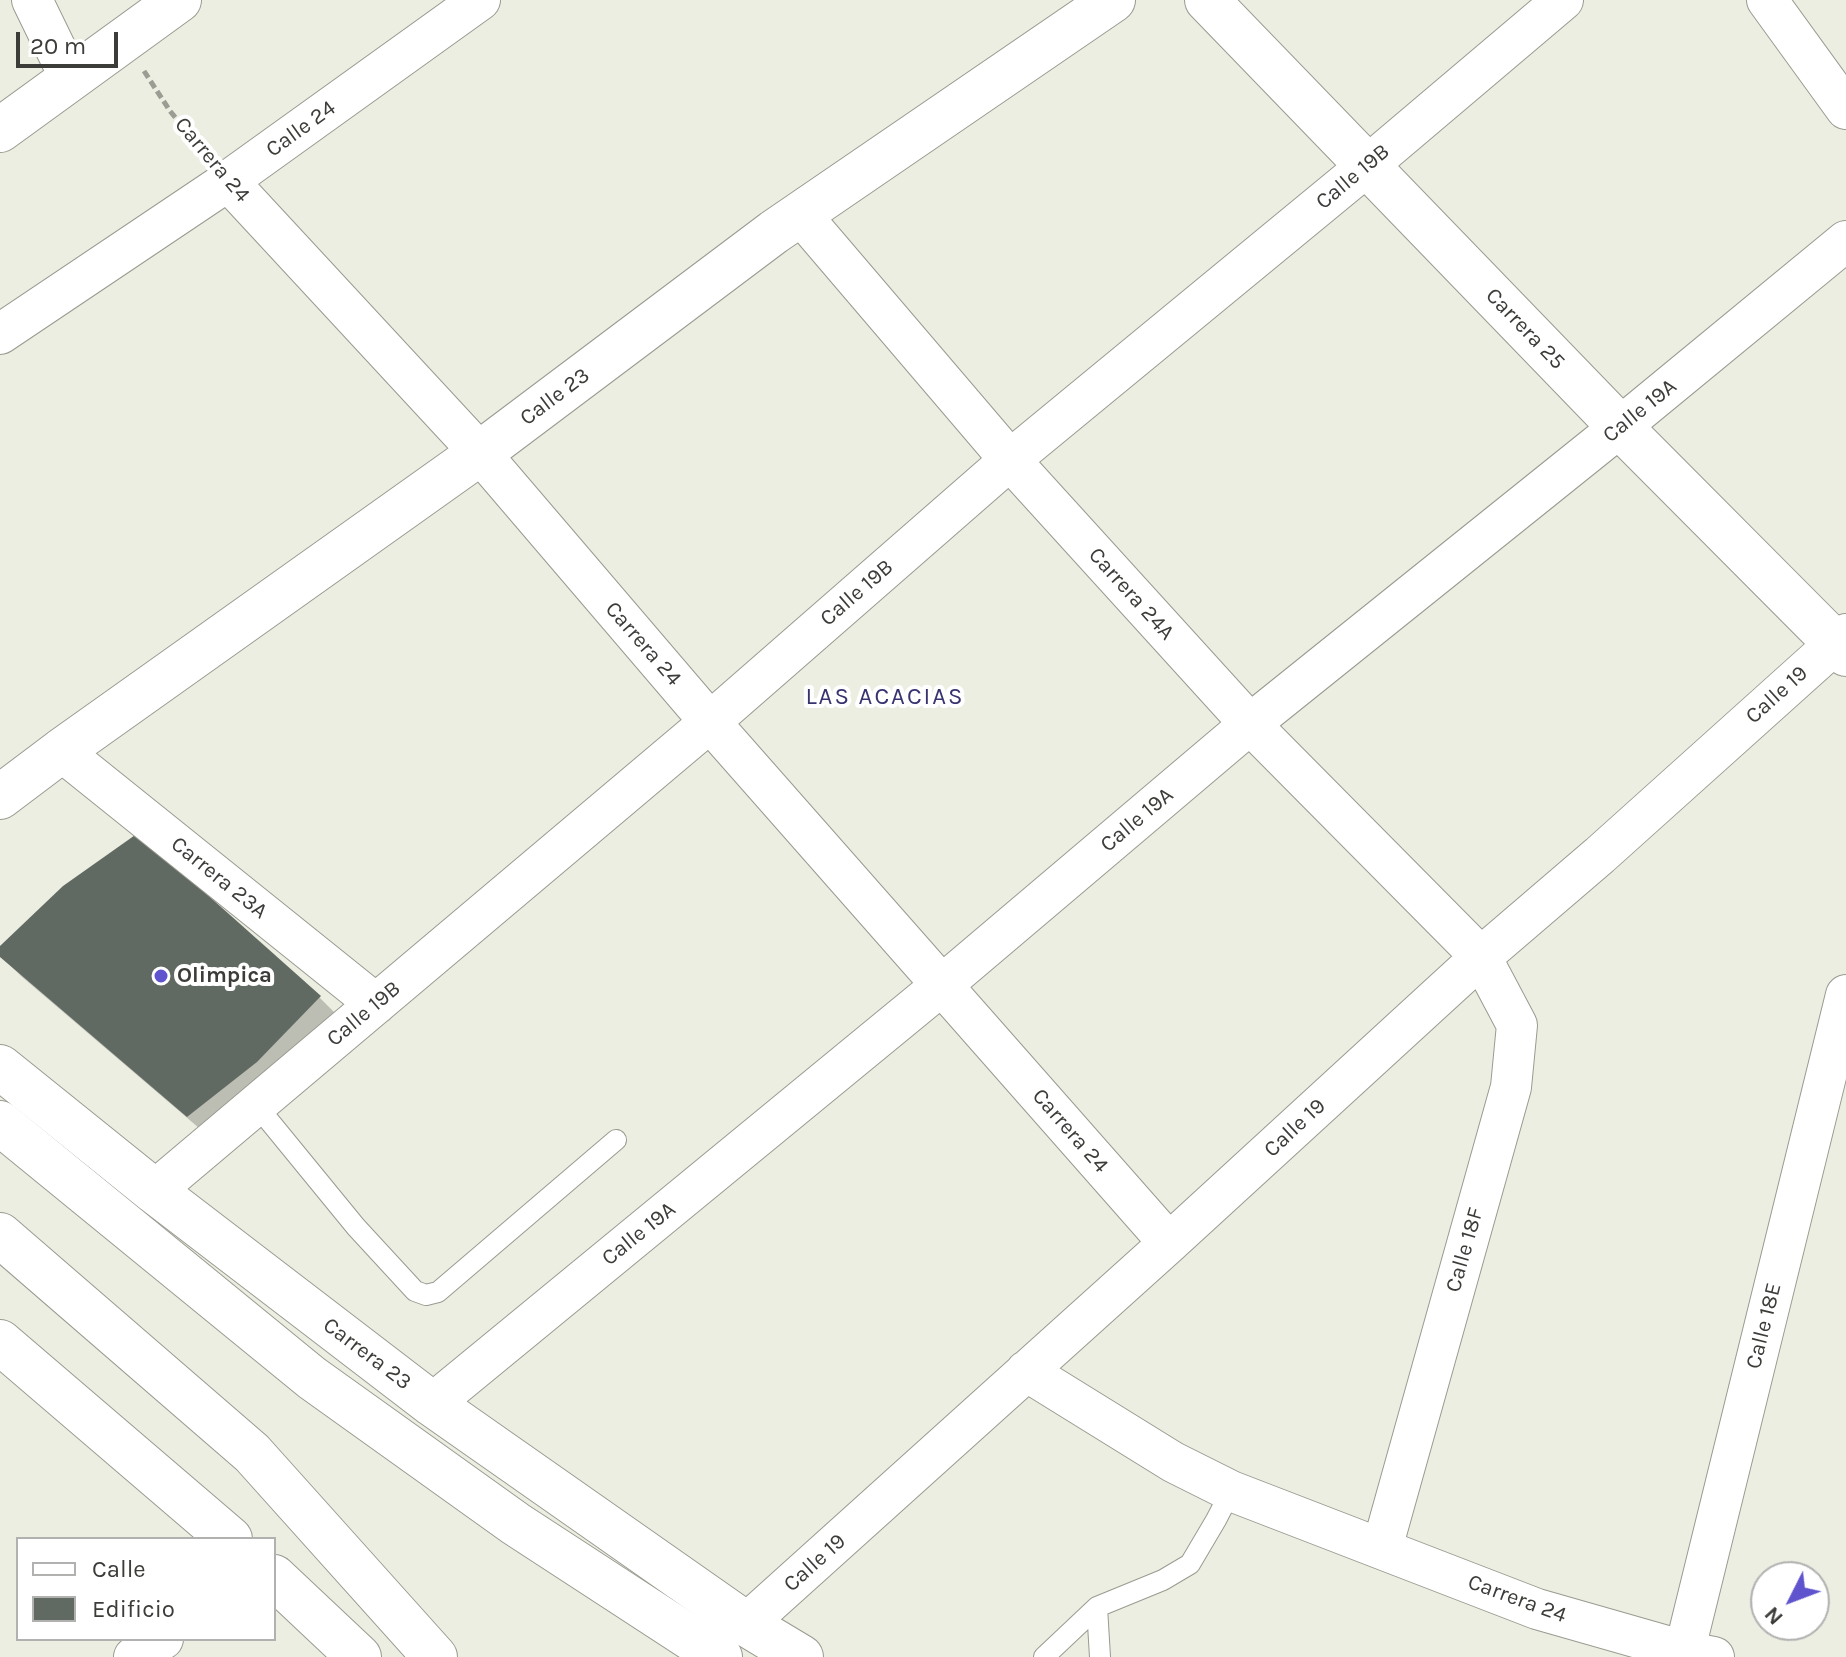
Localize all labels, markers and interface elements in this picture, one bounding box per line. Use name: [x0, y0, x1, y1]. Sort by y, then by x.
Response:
scale bar: [20, 16, 122, 66]
text: 20 m: [30, 32, 86, 60]
street label: Calle 24: [261, 95, 341, 163]
street label: Carrera 24: [169, 112, 255, 208]
street label: Calle 19B: [1311, 139, 1395, 215]
street label: Carrera 25: [1480, 283, 1570, 375]
street label: Calle 23: [515, 362, 595, 432]
street label: Calle 19A: [1598, 373, 1682, 449]
street label: Carrera 24A: [1082, 542, 1180, 646]
street label: Calle 19B: [815, 554, 899, 632]
street label: Carrera 24: [599, 596, 687, 692]
street label: Calle 19: [1740, 660, 1814, 730]
district label: LAS ACACIAS: [805, 683, 965, 711]
street label: Calle 19A: [1095, 782, 1179, 858]
street label: Carrera 23A: [165, 831, 273, 925]
place label: Olimpica: [177, 963, 272, 989]
marker: Olimpica: [152, 967, 170, 985]
street label: Calle 19B: [322, 976, 406, 1052]
street label: Carrera 24: [1026, 1083, 1114, 1179]
street label: Calle 19: [1259, 1093, 1331, 1163]
street label: Calle 19A: [597, 1196, 681, 1272]
street label: Calle 18F: [1440, 1205, 1490, 1295]
street label: Calle 18E: [1741, 1280, 1787, 1372]
street label: Carrera 23: [318, 1312, 416, 1396]
street label: Calle 19: [778, 1528, 852, 1598]
legend: [16, 1537, 276, 1641]
text: Calle: [92, 1555, 146, 1583]
north arrow: [1750, 1561, 1830, 1641]
street label: Carrera 24: [1464, 1569, 1570, 1629]
text: Edificio: [92, 1595, 175, 1623]
text: N: [1759, 1601, 1789, 1630]

